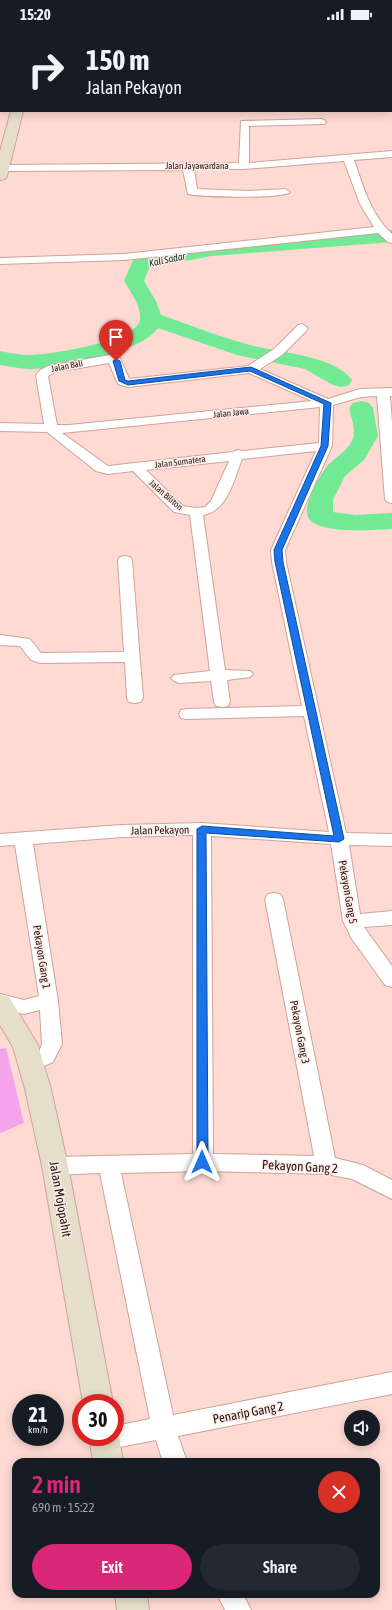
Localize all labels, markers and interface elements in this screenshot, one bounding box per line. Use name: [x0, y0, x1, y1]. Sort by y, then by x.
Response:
text: 15:20: [20, 6, 51, 23]
icon: right: [20, 44, 72, 96]
text: 150 m: [86, 44, 149, 76]
text: Jalan Pekayon: [86, 77, 182, 98]
street label: Jalan Jayawardana: [165, 161, 229, 171]
water label: Kali Sadar: [148, 250, 187, 269]
pin: [99, 320, 133, 361]
icon: arrive: [105, 326, 127, 348]
street label: Jalan Bali: [50, 358, 84, 374]
street label: Jalan Jawa: [213, 406, 249, 420]
street label: Jalan Sumatera: [154, 454, 206, 470]
street label: Jalan Biliton: [147, 478, 185, 512]
street label: Jalan Pekayon: [131, 823, 189, 837]
street label: Pekayon Gang 5: [337, 859, 359, 925]
street label: Pekayon Gang 1: [31, 924, 53, 990]
street label: Pekayon Gang 3: [288, 999, 312, 1065]
position arrow: [181, 1141, 223, 1183]
street label: Pekayon Gang 2: [262, 1157, 338, 1176]
street label: Jalan Mojopahit: [46, 1160, 75, 1239]
speed limit sign: 30: [72, 1394, 124, 1446]
street label: Penarip Gang 2: [211, 1398, 285, 1427]
text: 21: [29, 1403, 47, 1426]
map controls: [344, 1410, 380, 1446]
button: sound: [344, 1410, 380, 1446]
text: km/h: [28, 1424, 48, 1435]
text: 2 min: [32, 1471, 81, 1498]
button: close: [318, 1471, 360, 1513]
text: 690 m · 15:22: [32, 1500, 95, 1515]
button: Exit: [32, 1544, 192, 1590]
button: Share: [200, 1544, 360, 1590]

